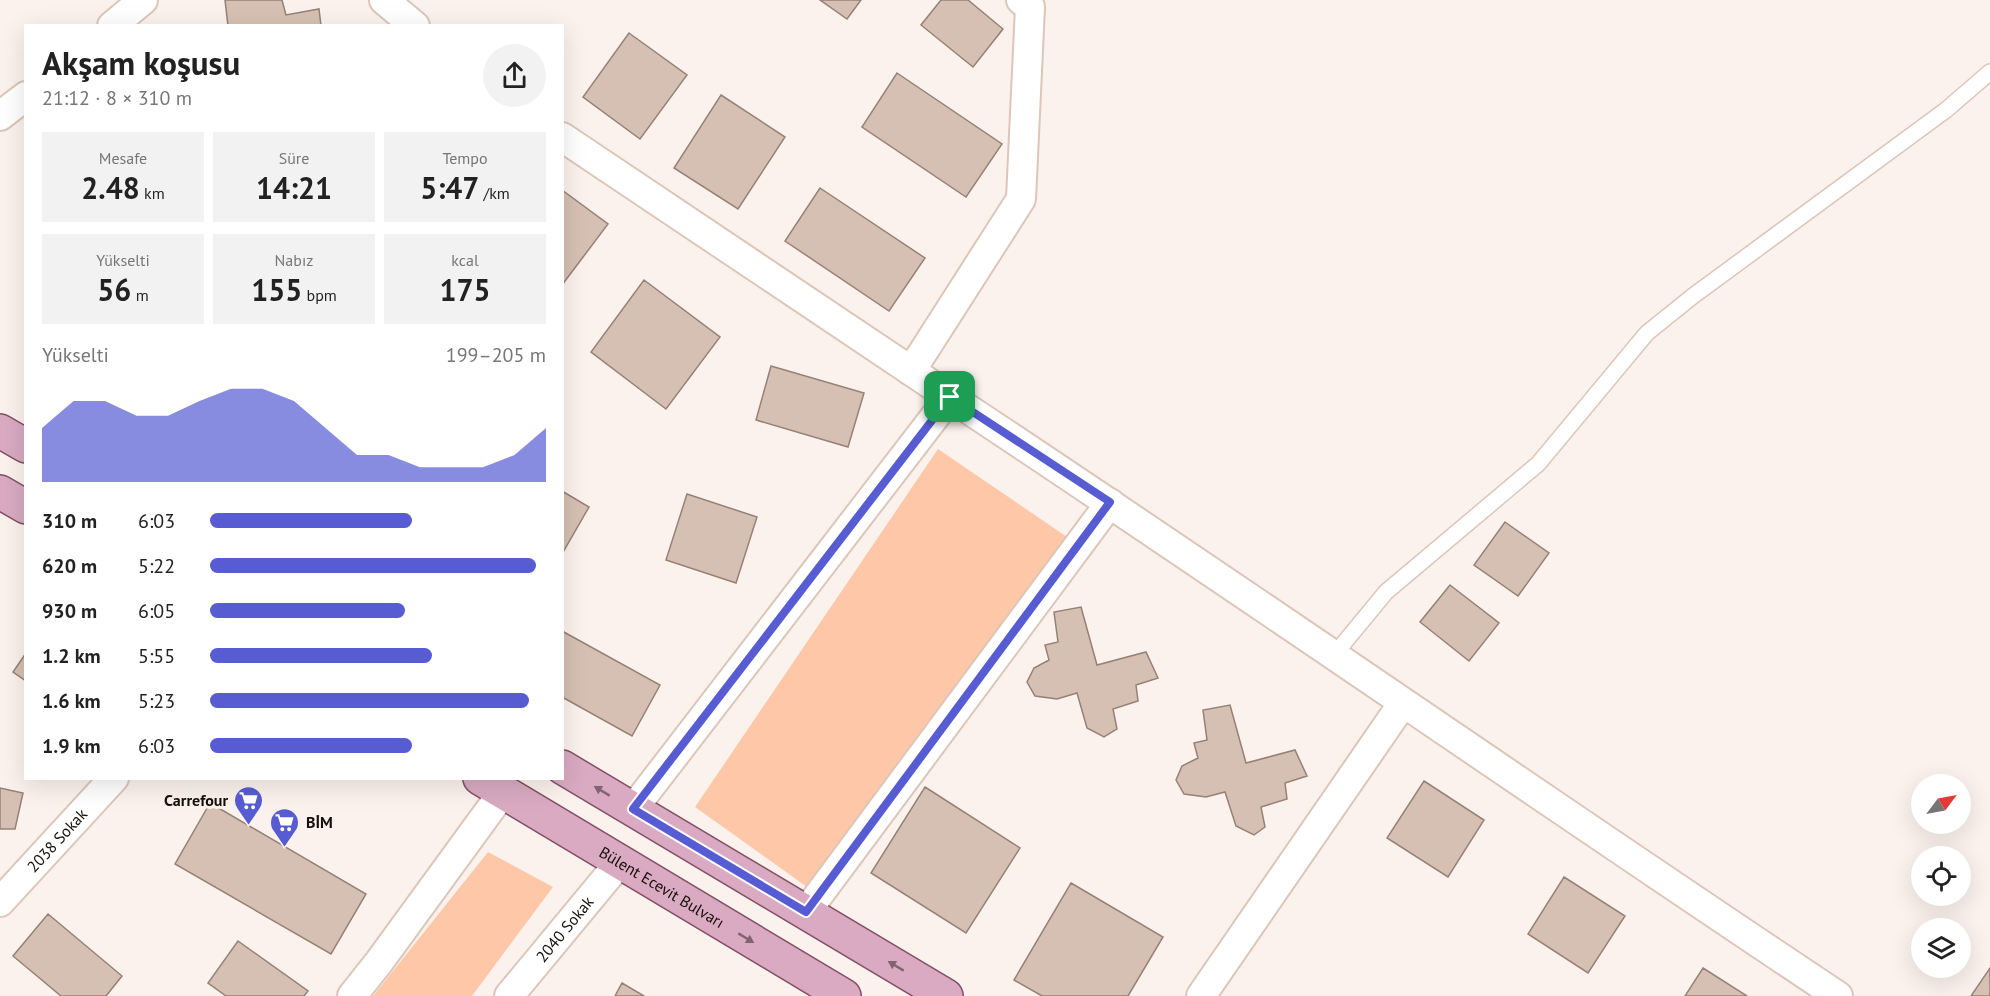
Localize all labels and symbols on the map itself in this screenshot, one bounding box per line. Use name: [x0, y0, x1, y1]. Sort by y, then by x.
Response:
pin: [924, 371, 975, 422]
north arrow: [1911, 774, 1971, 834]
supermarket icon: Carrefour: [233, 784, 265, 826]
one-way arrow: [594, 785, 610, 796]
place label: Carrefour: [164, 790, 228, 810]
street label: 2038 Sokak: [23, 804, 91, 876]
supermarket icon: BİM: [269, 806, 301, 848]
place label: BİM: [306, 812, 333, 832]
street label: Bülent Ecevit Bulvarı: [596, 842, 728, 932]
street label: 2040 Sokak: [531, 892, 598, 966]
one-way arrow: [738, 932, 754, 943]
one-way arrow: [887, 961, 904, 971]

